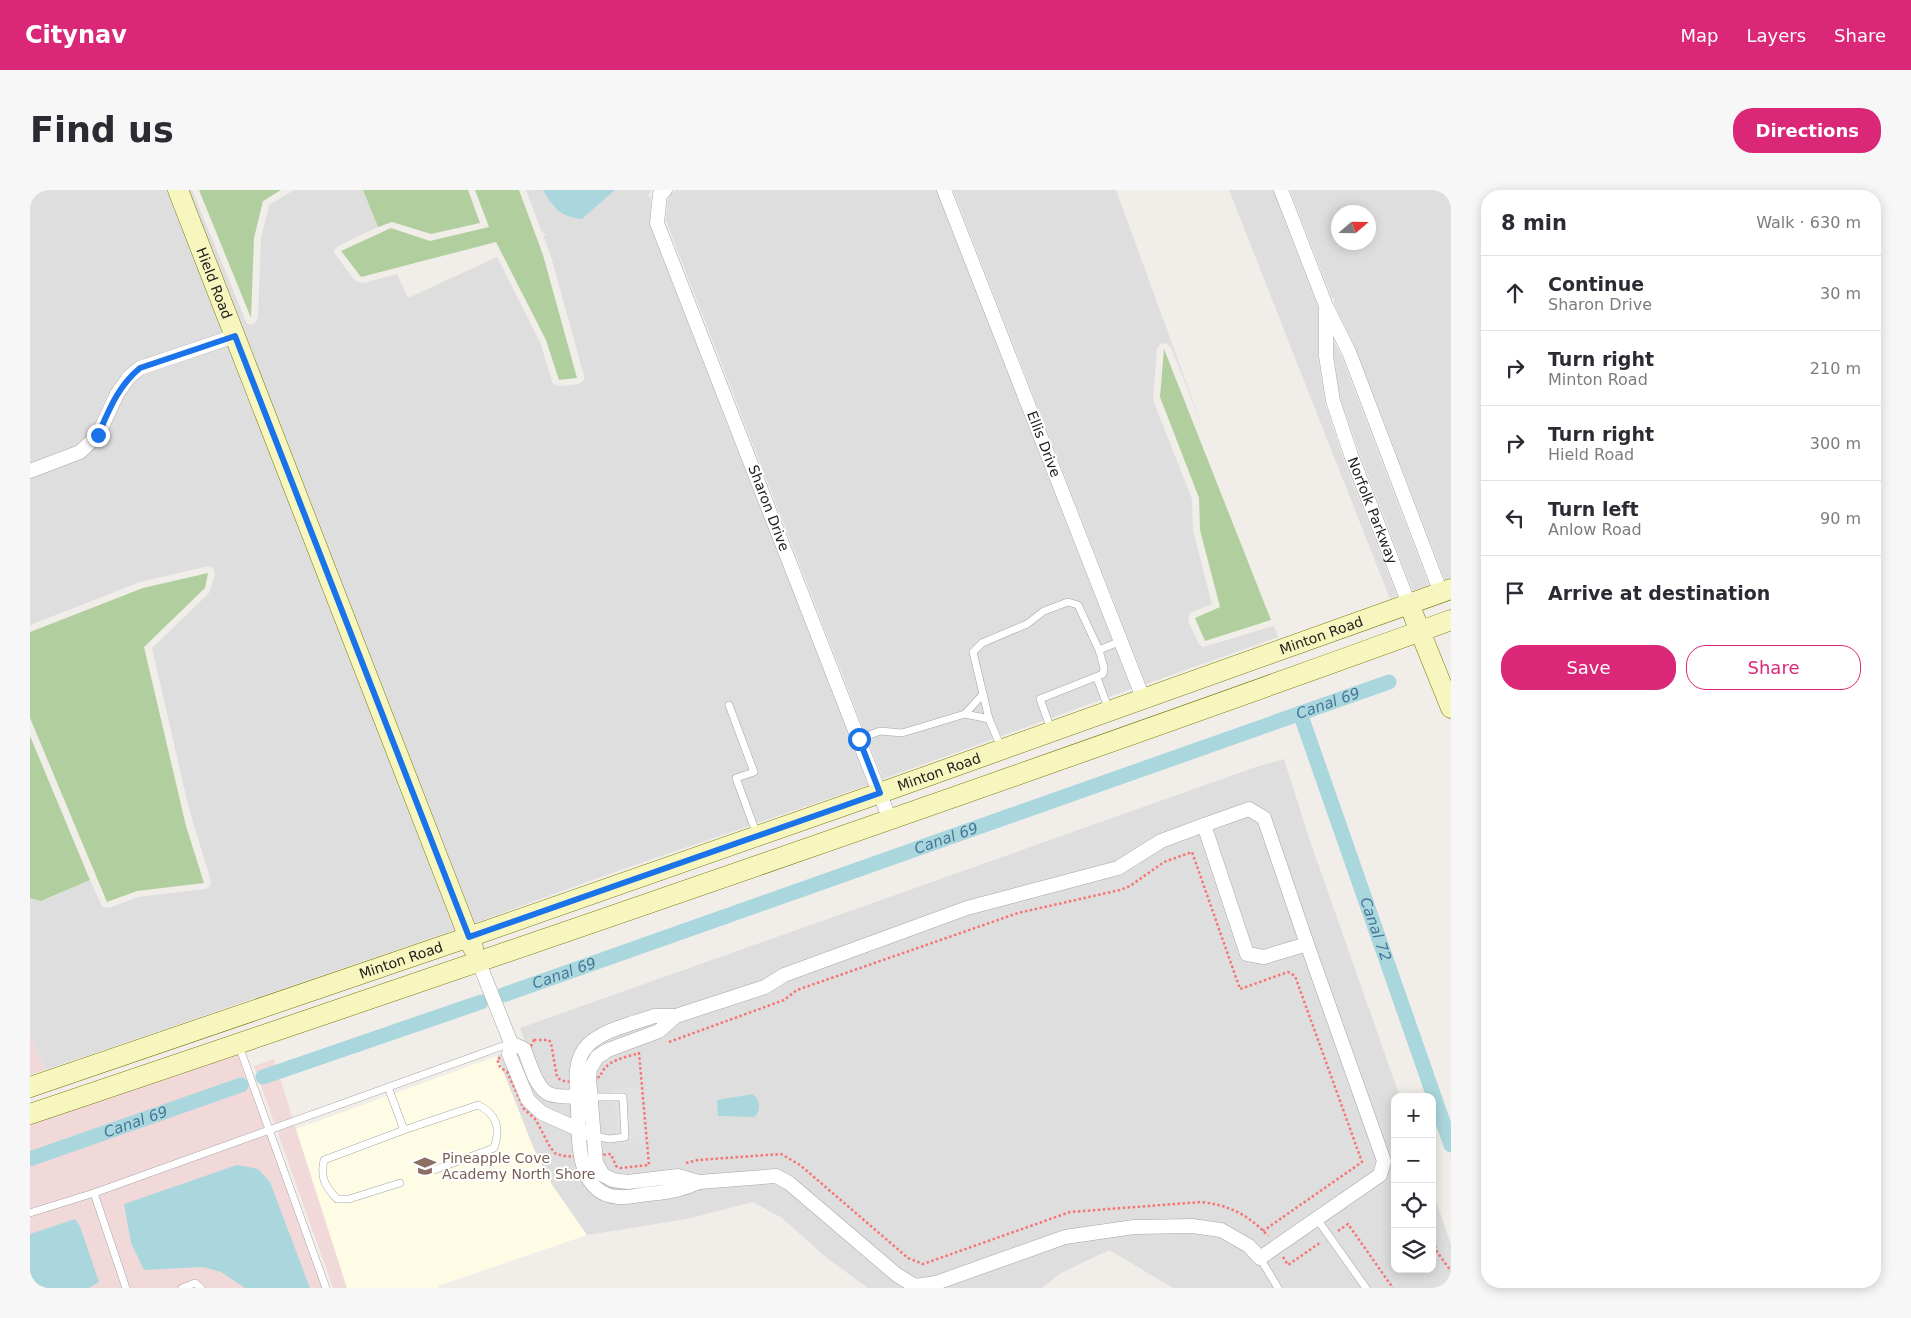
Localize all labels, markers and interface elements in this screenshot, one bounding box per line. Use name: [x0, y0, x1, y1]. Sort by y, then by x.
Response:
text: Citynav: [25, 21, 127, 49]
text: Map: [1680, 25, 1718, 46]
text: Layers: [1746, 25, 1806, 46]
text: Share: [1834, 25, 1886, 46]
button: Directions: [1733, 108, 1881, 153]
text: Find us: [30, 110, 174, 150]
north arrow: [1331, 205, 1376, 250]
text: 8 min: [1501, 211, 1567, 235]
text: Walk · 630 m: [1756, 213, 1861, 232]
street label: Hield Road: [193, 245, 235, 321]
text: Continue: [1548, 273, 1644, 295]
icon: ahead: [1501, 279, 1529, 307]
text: 30 m: [1820, 284, 1861, 303]
text: Sharon Drive: [1548, 295, 1652, 314]
text: Turn right: [1548, 348, 1654, 370]
icon: right: [1501, 354, 1529, 382]
text: 210 m: [1810, 359, 1861, 378]
text: Minton Road: [1548, 370, 1648, 389]
street label: Ellis Drive: [1024, 409, 1064, 479]
text: Turn right: [1548, 423, 1654, 445]
route end: [87, 424, 110, 447]
icon: right: [1501, 429, 1529, 457]
text: 300 m: [1810, 434, 1861, 453]
text: Hield Road: [1548, 445, 1634, 464]
street label: Norfolk Parkway: [1345, 455, 1401, 566]
street label: Sharon Drive: [745, 463, 793, 553]
text: Turn left: [1548, 498, 1639, 520]
icon: left: [1501, 504, 1529, 532]
text: 90 m: [1820, 509, 1861, 528]
text: Anlow Road: [1548, 520, 1642, 539]
icon: arrive: [1501, 579, 1529, 607]
text: Arrive at destination: [1548, 582, 1770, 604]
street label: Minton Road: [1277, 613, 1365, 658]
button: Save: [1501, 645, 1676, 690]
button: Share: [1686, 645, 1861, 690]
water label: Canal 69: [1294, 684, 1362, 723]
route start: [848, 728, 871, 751]
street label: Minton Road: [895, 750, 983, 794]
water label: Canal 69: [912, 819, 980, 858]
water label: Canal 72: [1356, 895, 1395, 964]
street label: Minton Road: [357, 939, 445, 982]
water label: Canal 69: [530, 954, 599, 993]
map controls: [1391, 1093, 1436, 1273]
button: +: [1391, 1093, 1436, 1138]
water label: Canal 69: [101, 1102, 170, 1141]
button: −: [1391, 1138, 1436, 1183]
place label: Pineapple Cove Academy North Shore: [442, 1150, 595, 1182]
school or university icon: Pineapple Cove Academy North Shore: [412, 1153, 438, 1179]
button: locate: [1391, 1183, 1436, 1228]
button: layers: [1391, 1228, 1436, 1273]

